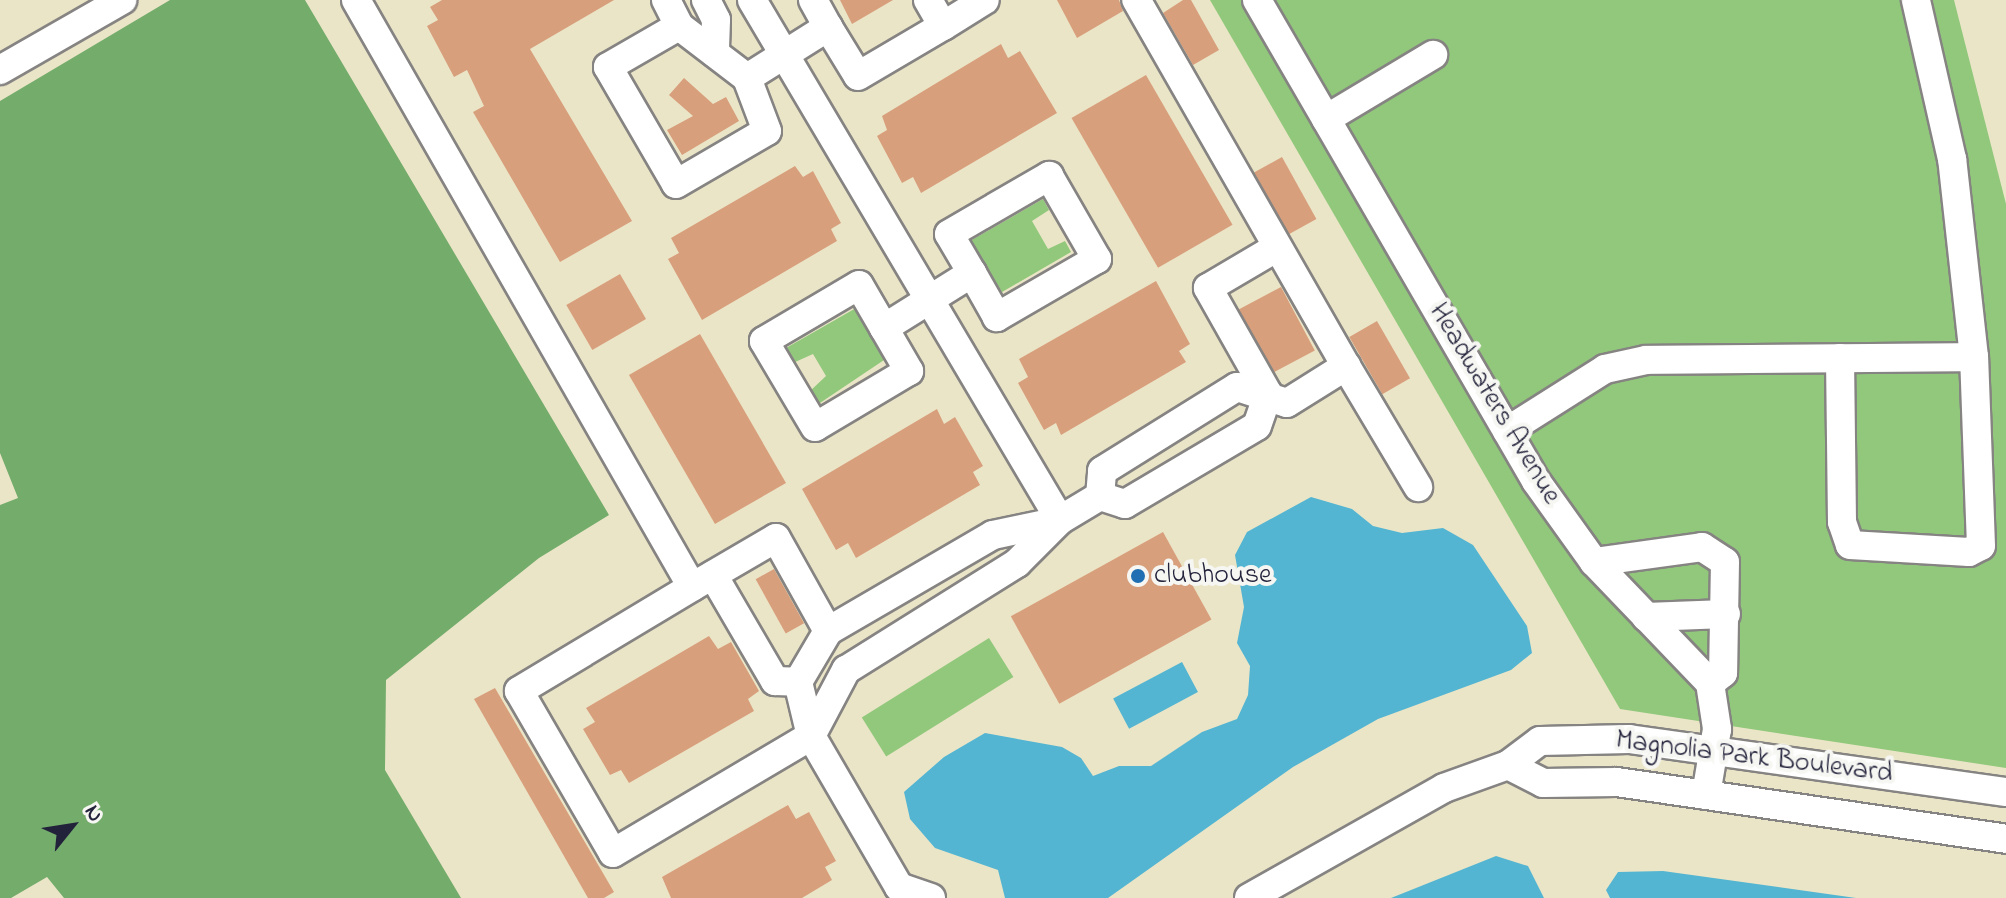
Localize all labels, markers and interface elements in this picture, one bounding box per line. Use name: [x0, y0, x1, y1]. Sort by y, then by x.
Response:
street label: Headwaters Avenue: [1421, 297, 1567, 511]
place label: clubhouse: [1154, 559, 1272, 593]
marker: clubhouse: [1129, 567, 1147, 585]
street label: Magnolia Park Boulevard: [1614, 724, 1894, 792]
north arrow: [32, 786, 112, 866]
text: N: [75, 800, 110, 828]

